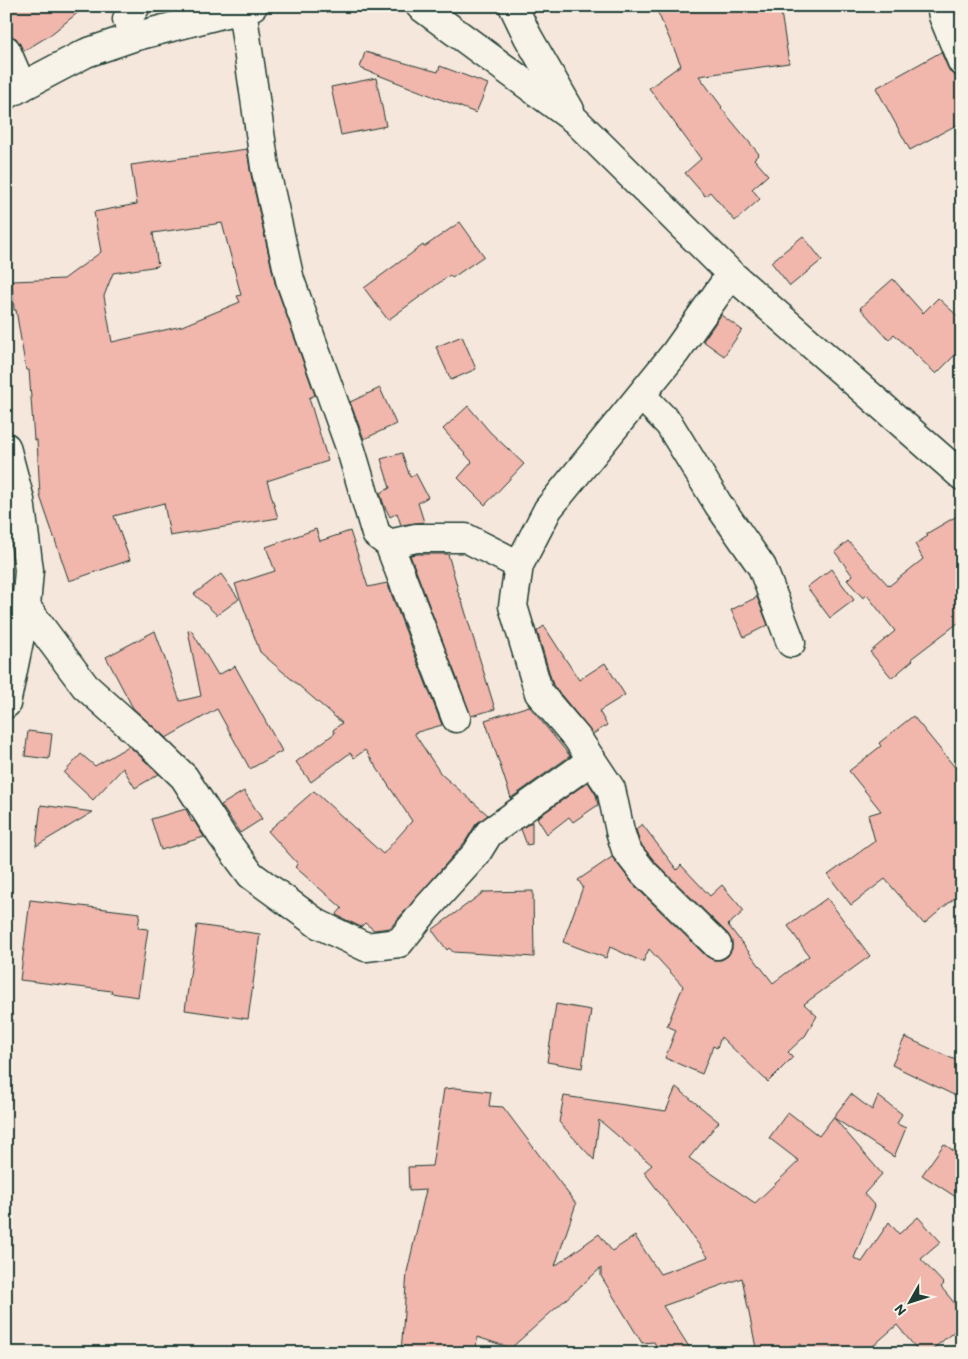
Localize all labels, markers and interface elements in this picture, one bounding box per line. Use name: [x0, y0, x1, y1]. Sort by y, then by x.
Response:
north arrow: [886, 1276, 936, 1326]
text: N: [891, 1301, 910, 1319]

